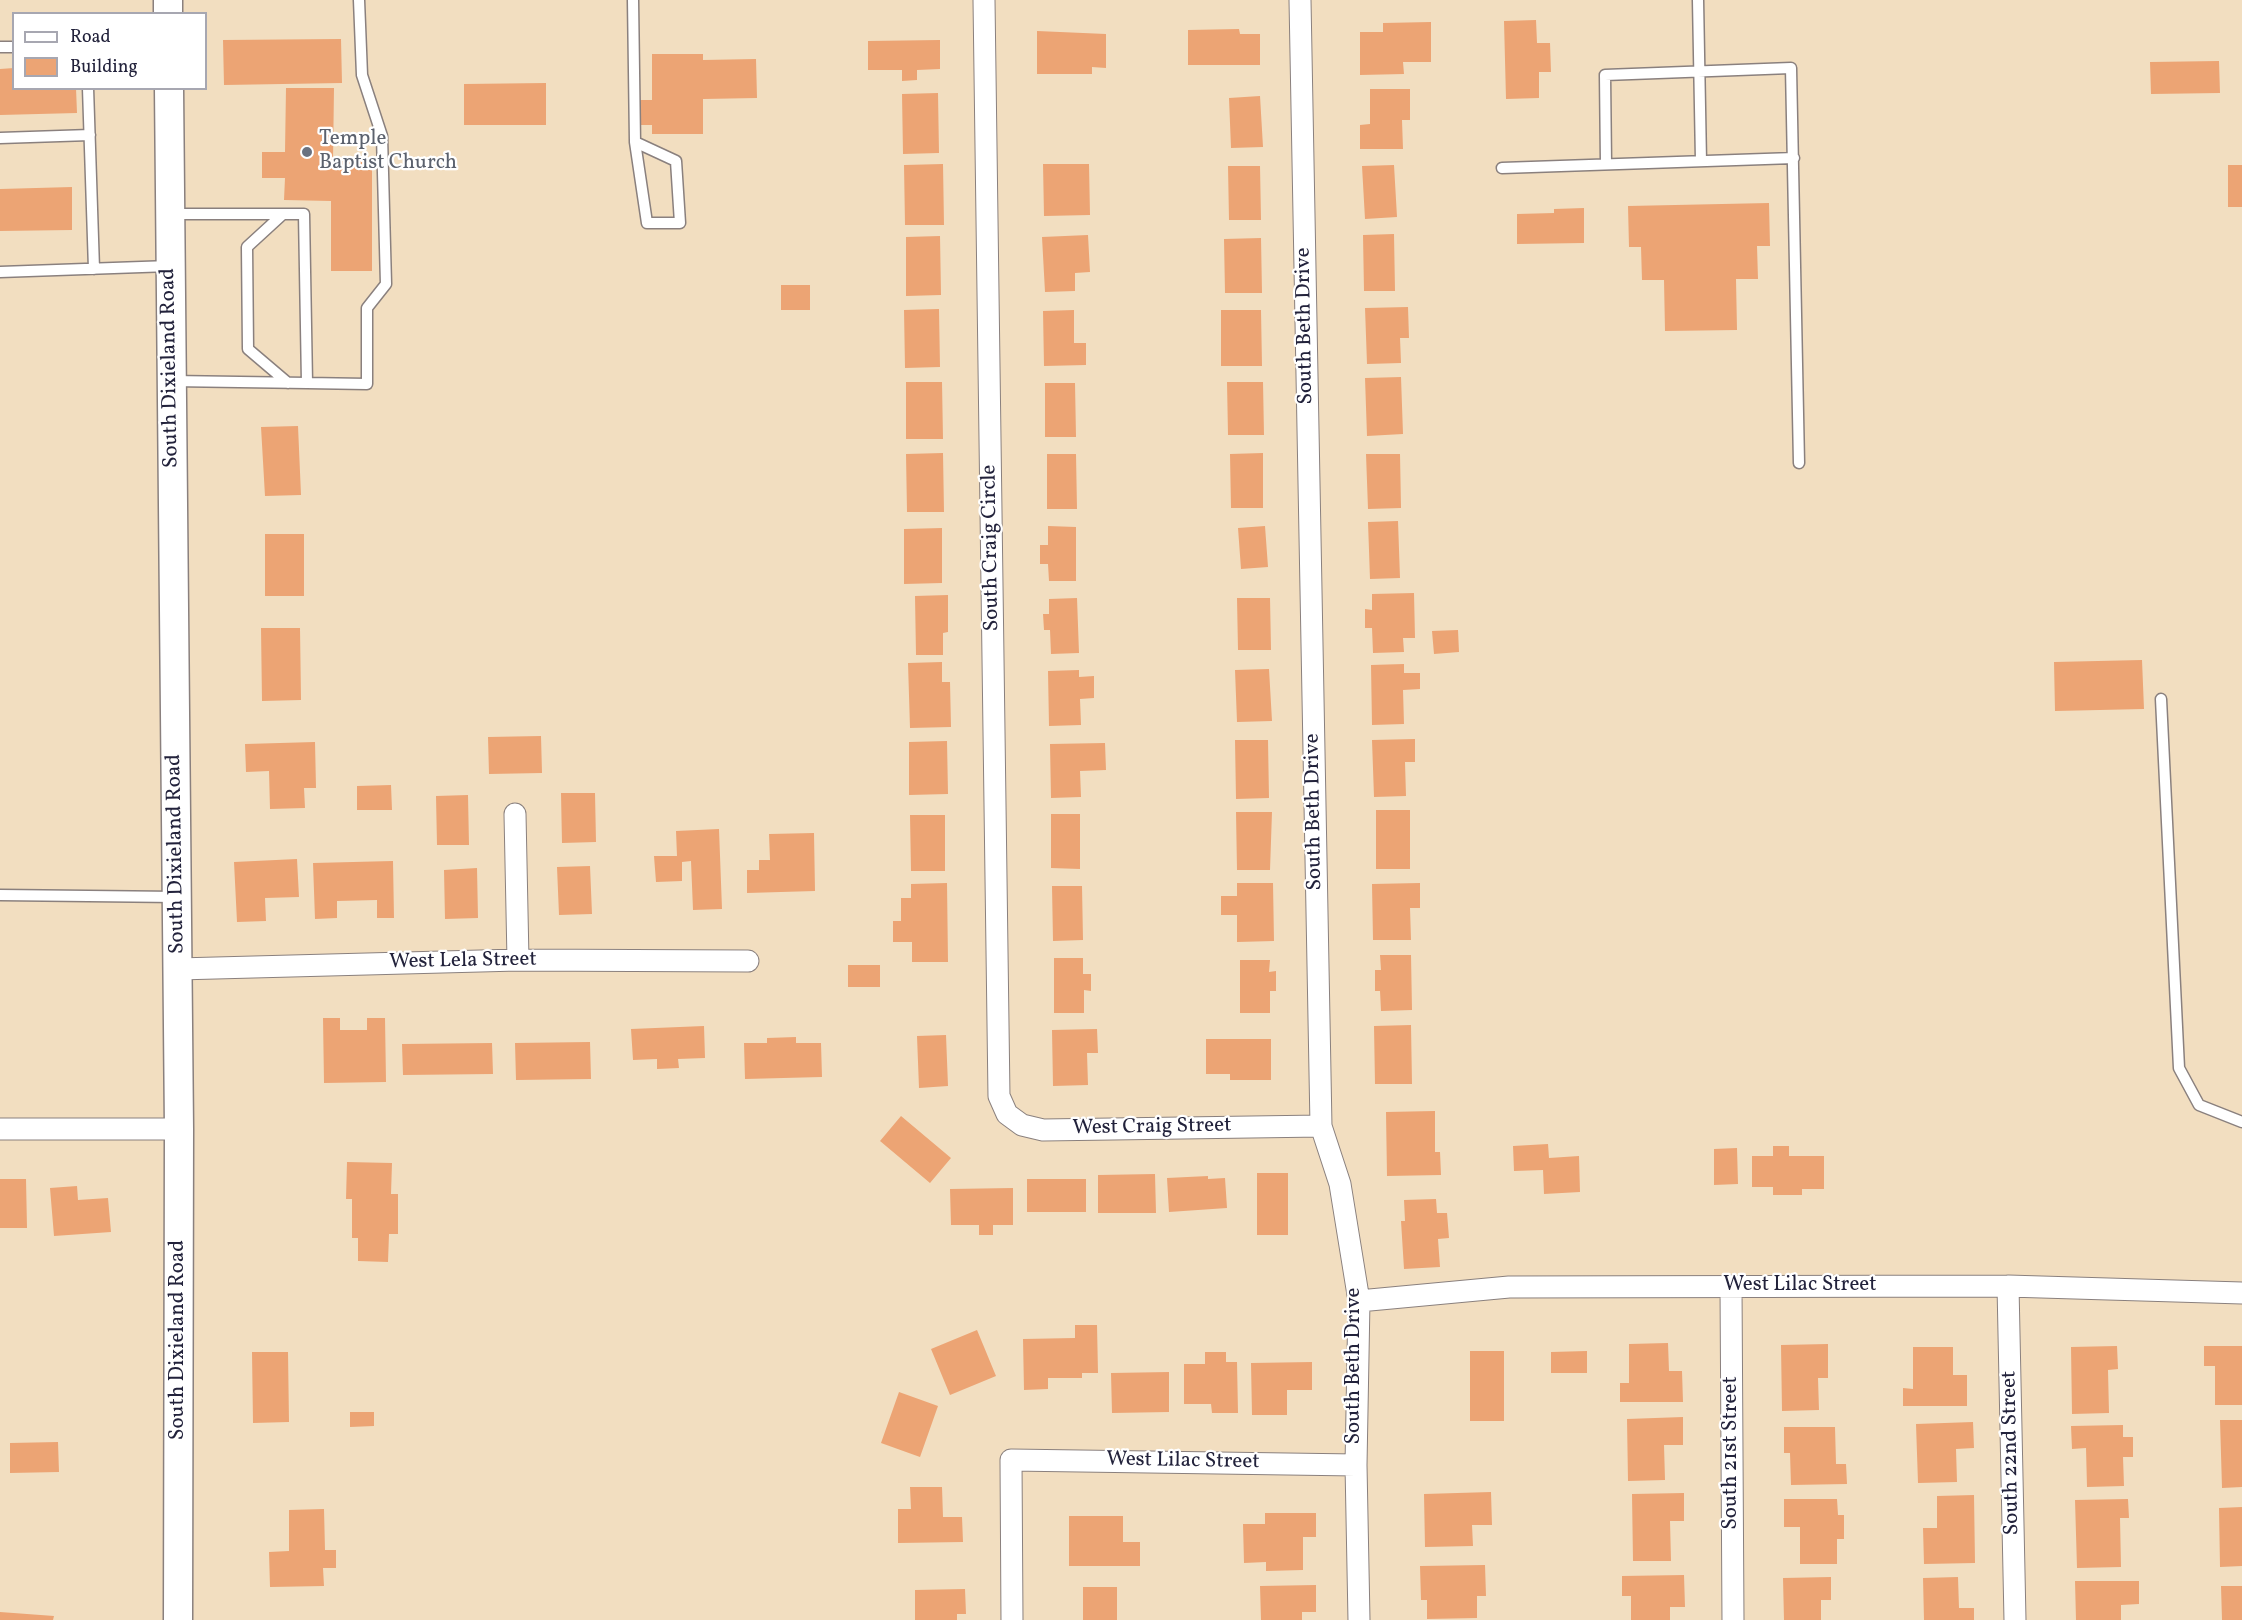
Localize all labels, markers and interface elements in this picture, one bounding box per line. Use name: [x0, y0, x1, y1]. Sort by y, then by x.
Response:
legend: [12, 12, 207, 90]
text: Road: [70, 25, 111, 50]
text: Building: [70, 55, 138, 80]
place label: Temple Baptist Church: [319, 127, 457, 177]
marker: Temple Baptist Church: [300, 145, 314, 159]
street label: South Beth Drive: [1292, 247, 1320, 405]
street label: South Dixieland Road: [157, 268, 185, 468]
street label: South Craig Circle: [978, 464, 1006, 632]
street label: South Beth Drive: [1301, 733, 1329, 891]
street label: South Dixieland Road: [163, 754, 191, 954]
street label: West Lela Street: [389, 948, 537, 976]
street label: West Craig Street: [1072, 1114, 1232, 1142]
street label: South Dixieland Road: [166, 1240, 192, 1440]
street label: West Lilac Street: [1723, 1273, 1877, 1299]
street label: South Beth Drive: [1342, 1287, 1368, 1445]
street label: South 22nd Street: [1998, 1370, 2026, 1536]
street label: South 21st Street: [1719, 1376, 1745, 1530]
street label: West Lilac Street: [1106, 1448, 1260, 1476]

